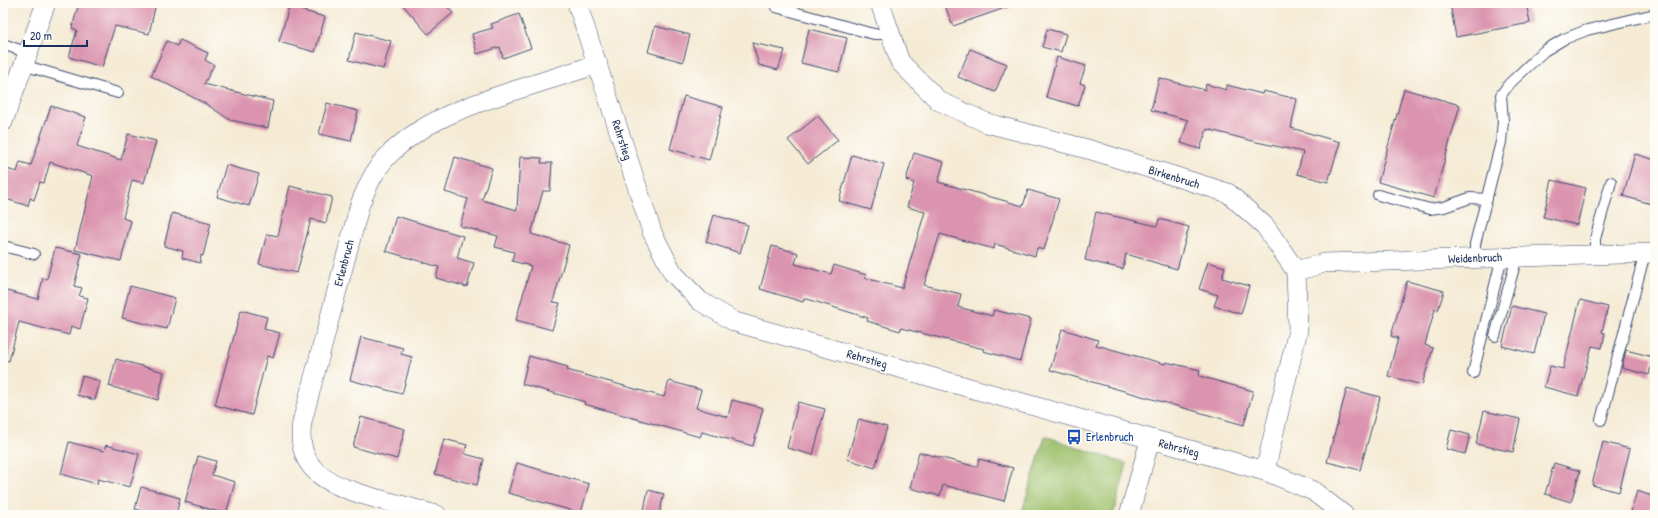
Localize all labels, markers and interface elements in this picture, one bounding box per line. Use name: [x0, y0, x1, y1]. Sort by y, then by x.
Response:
scale bar: [24, 22, 87, 48]
text: 20 m: [30, 27, 52, 44]
street label: Rehrstieg: [608, 118, 637, 162]
street label: Birkenbruch: [1146, 161, 1202, 192]
street label: Erlenbruch: [329, 238, 358, 288]
street label: Weidenbruch: [1448, 248, 1502, 267]
street label: Rehrstieg: [845, 345, 889, 372]
bus stop icon: Erlenbruch: [1065, 428, 1083, 446]
place label: Erlenbruch: [1086, 428, 1133, 445]
street label: Rehrstieg: [1157, 434, 1201, 461]

